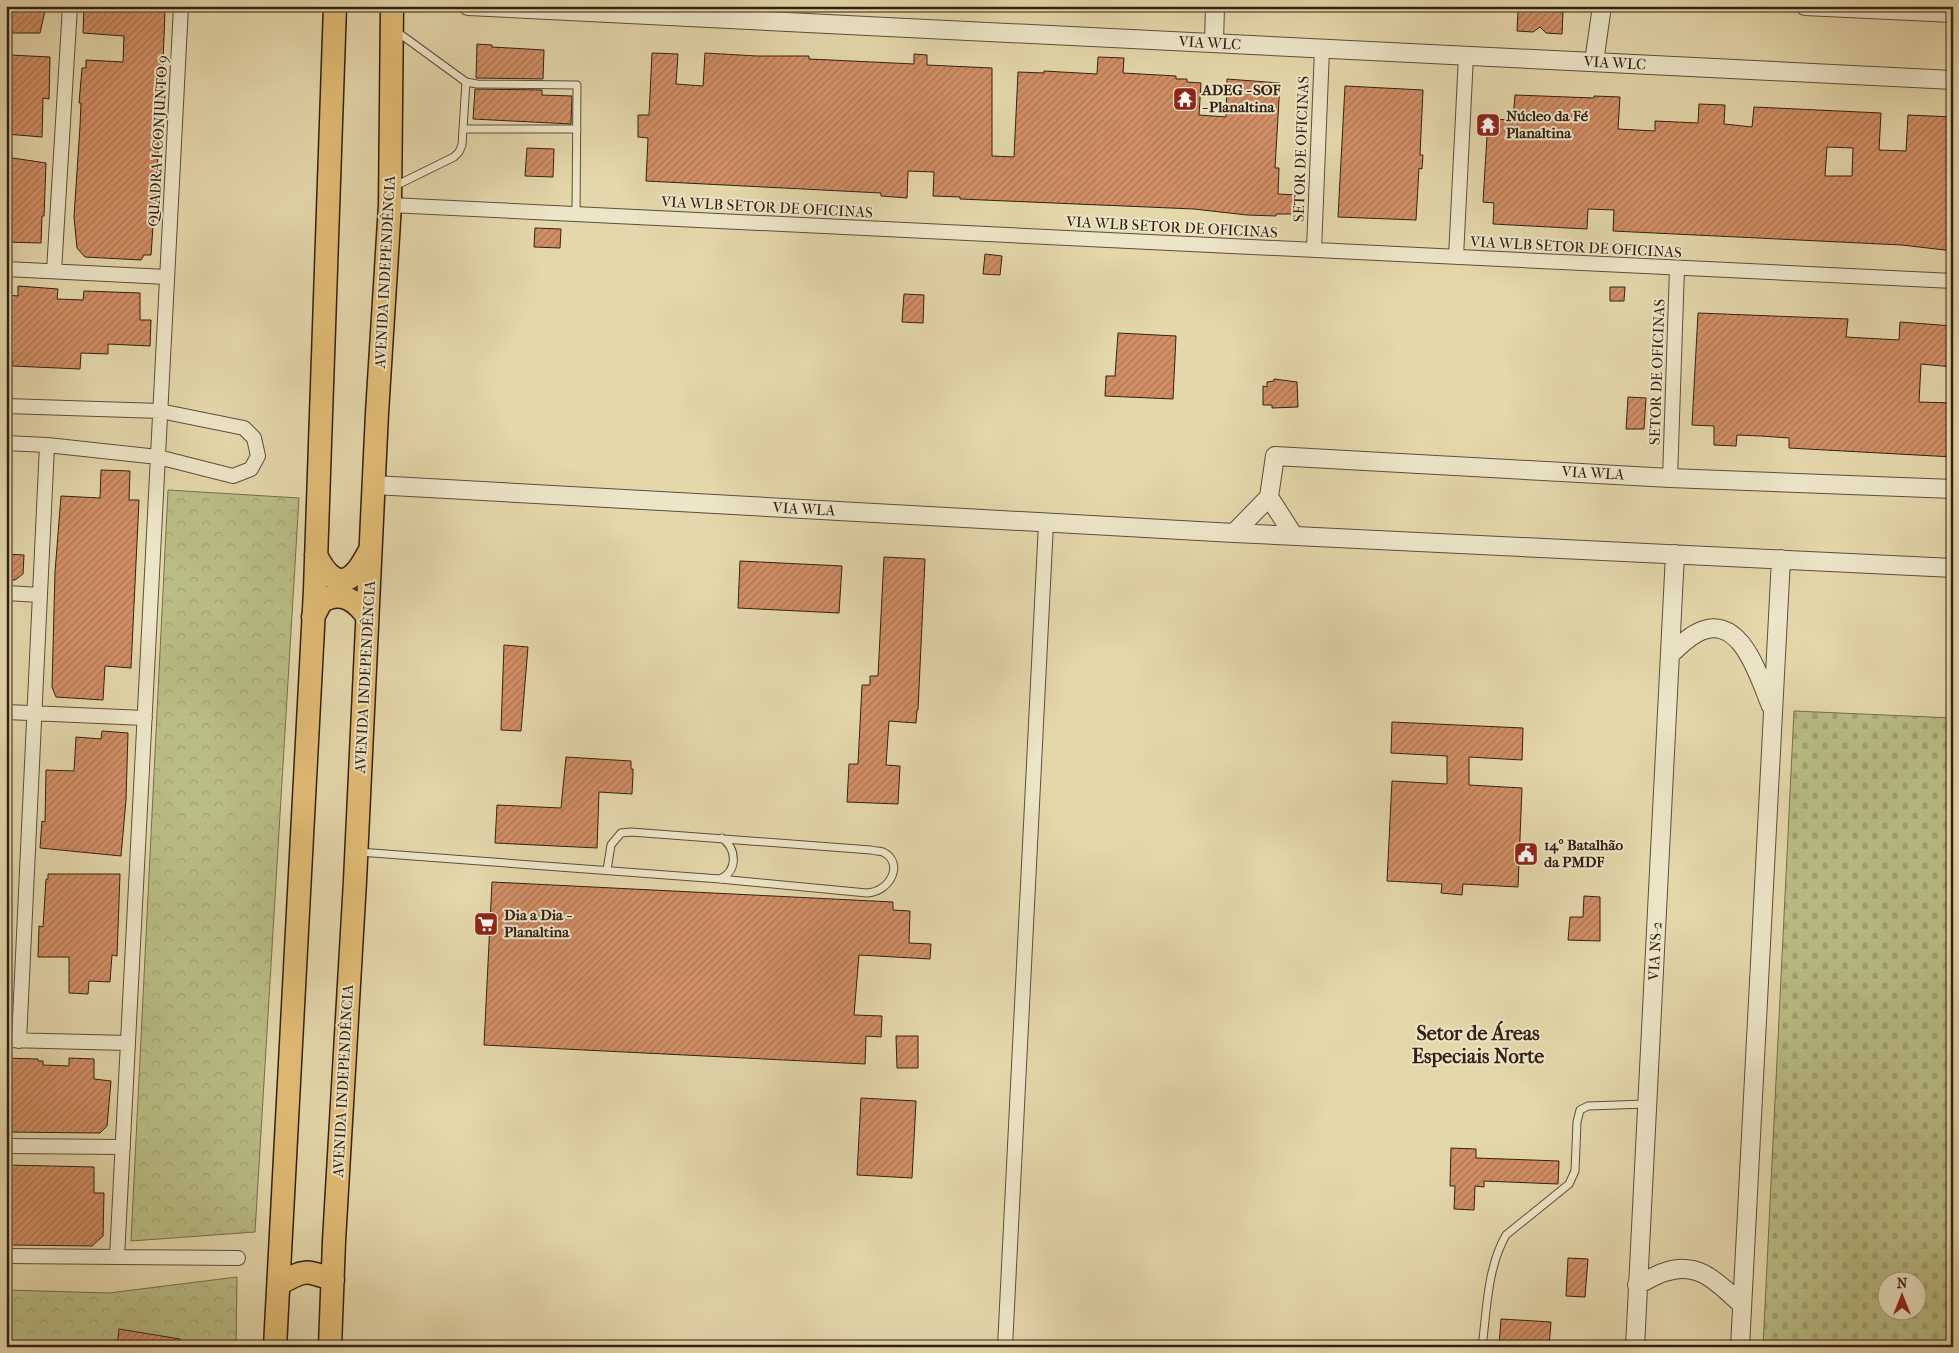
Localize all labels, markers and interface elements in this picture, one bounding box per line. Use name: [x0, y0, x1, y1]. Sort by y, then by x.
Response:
street label: VIA WLC: [1177, 32, 1242, 54]
street label: VIA WLC: [1582, 52, 1647, 74]
street label: QUADRA I CONJUNTO 9: [145, 55, 171, 227]
street label: SETOR DE OFICINAS: [1289, 75, 1313, 223]
place label: ADEG - SOF - Planaltina: [1201, 81, 1281, 116]
temple icon: ADEG - SOF - Planaltina: [1172, 86, 1198, 112]
place label: Núcleo da Fé Planaltina: [1506, 107, 1589, 142]
temple icon: Núcleo da Fé Planaltina: [1475, 112, 1501, 138]
street label: AVENIDA INDEPENDÊNCIA: [371, 175, 399, 370]
street label: VIA WLB SETOR DE OFICINAS: [660, 192, 873, 222]
street label: VIA WLB SETOR DE OFICINAS: [1065, 212, 1278, 242]
street label: VIA WLB SETOR DE OFICINAS: [1469, 232, 1682, 262]
street label: SETOR DE OFICINAS: [1645, 298, 1669, 446]
street label: VIA WLA: [1560, 462, 1625, 484]
street label: VIA WLA: [771, 498, 836, 520]
street label: AVENIDA INDEPENDÊNCIA: [351, 580, 379, 775]
place label: 14º Batalhão da PMDF: [1544, 836, 1623, 871]
public building icon: 14º Batalhão da PMDF: [1513, 841, 1539, 867]
place label: Dia a Dia - Planaltina: [504, 906, 572, 941]
supermarket icon: Dia a Dia - Planaltina: [473, 911, 499, 937]
street label: VIA NS-2: [1644, 921, 1666, 982]
street label: AVENIDA INDEPENDÊNCIA: [329, 984, 357, 1179]
district label: Setor de Áreas Especiais Norte: [1412, 1020, 1544, 1068]
north arrow: [1876, 1270, 1926, 1320]
text: N: [1897, 1275, 1908, 1292]

